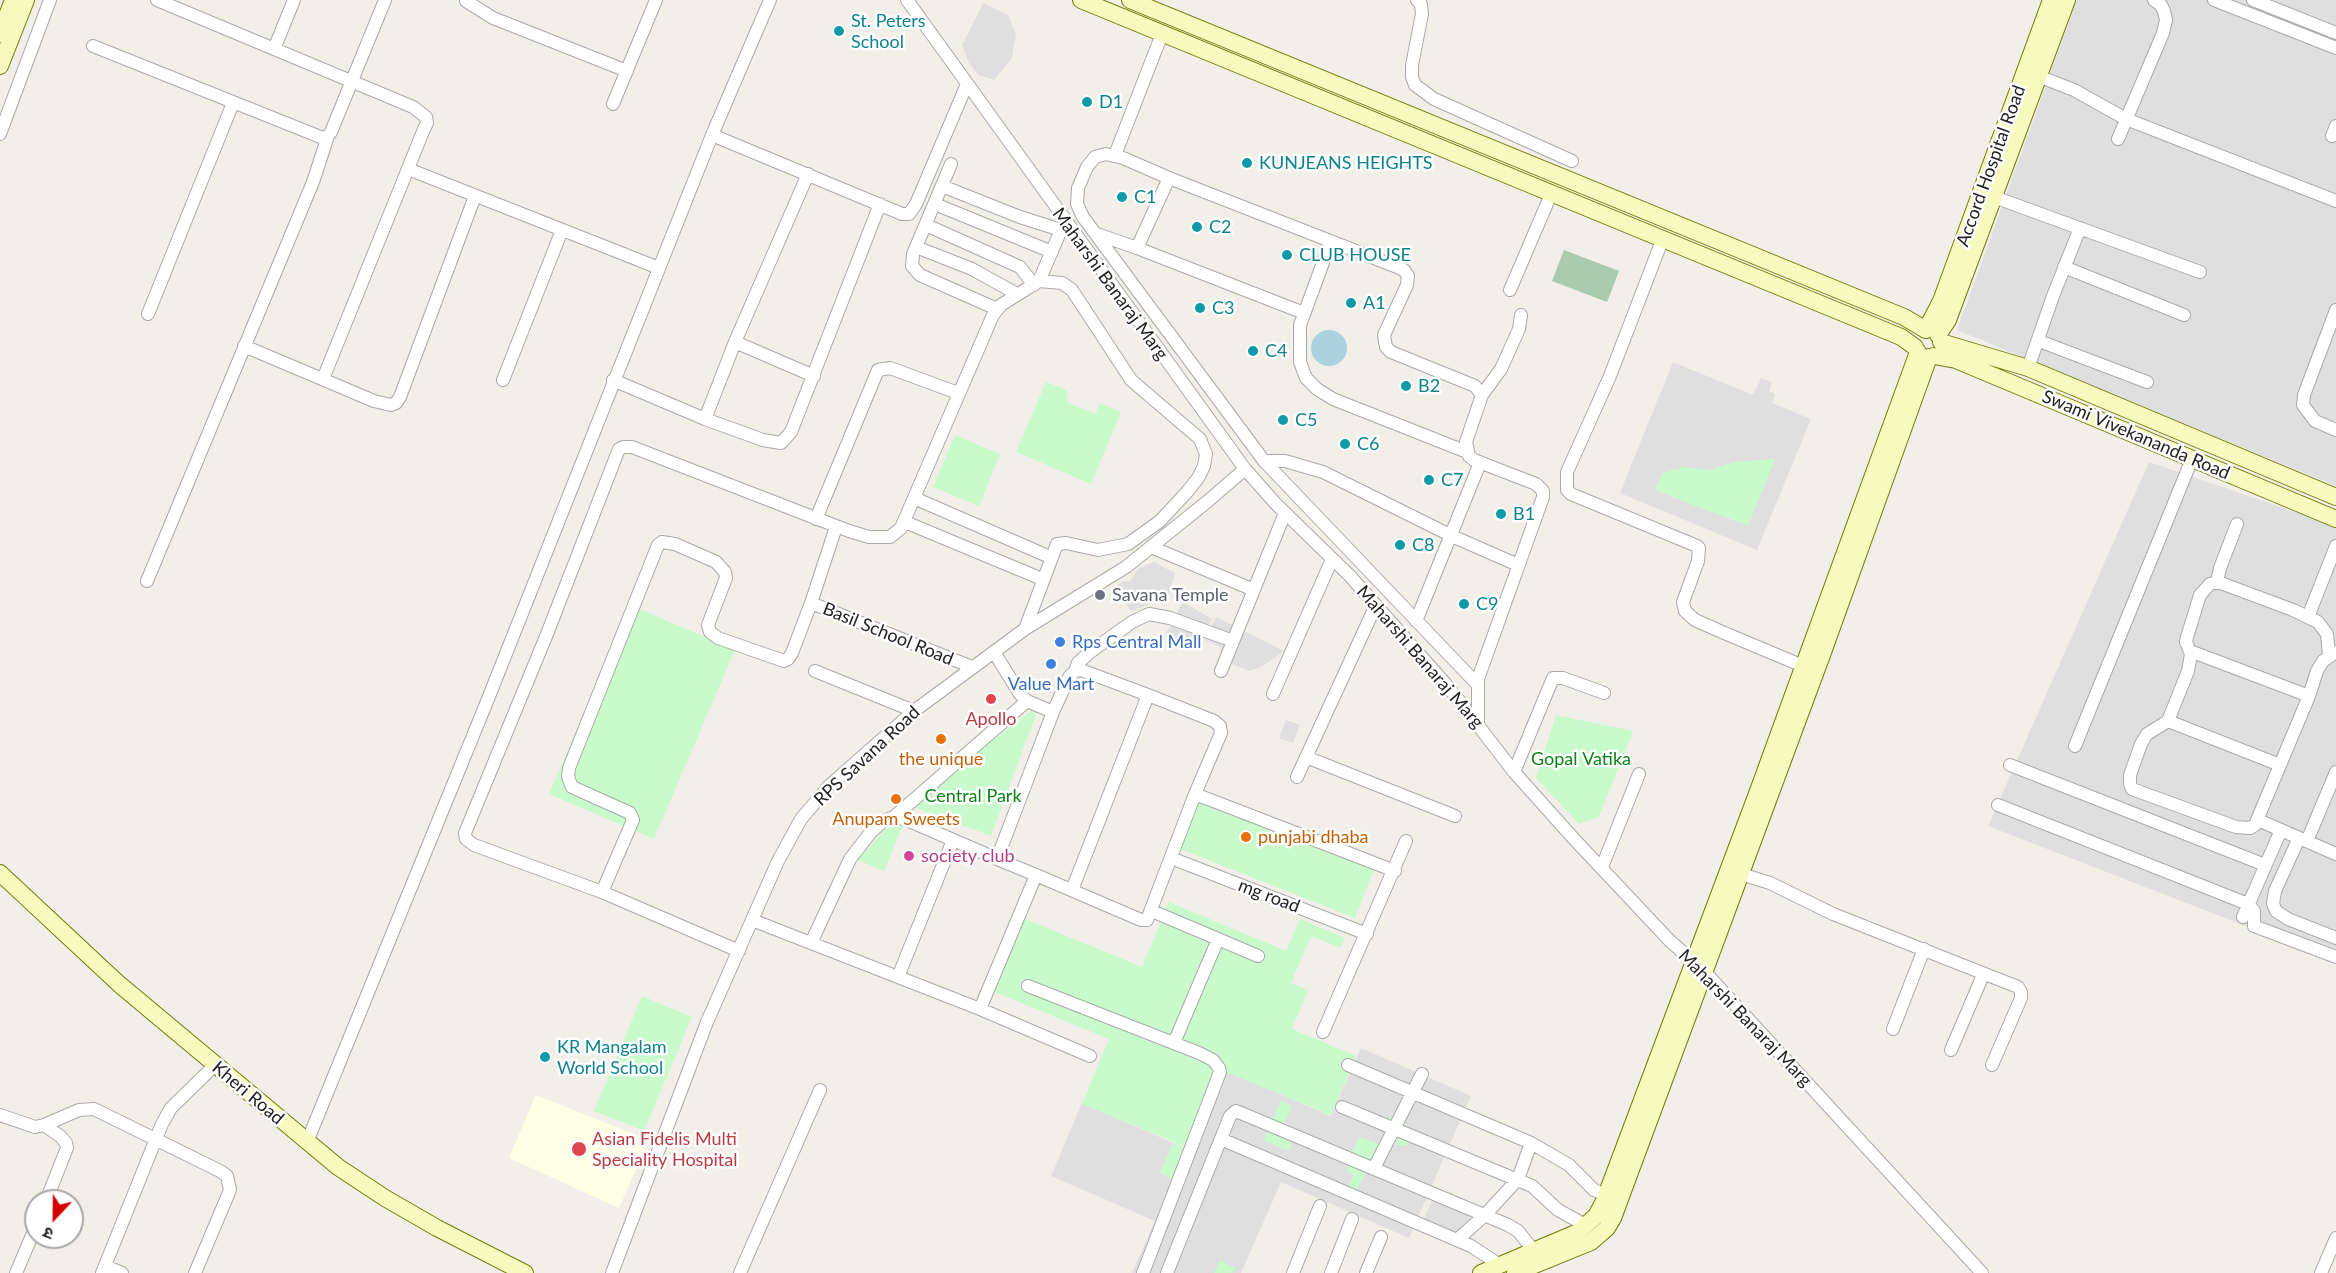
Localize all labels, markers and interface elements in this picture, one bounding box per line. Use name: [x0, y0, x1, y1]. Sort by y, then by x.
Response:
place label: St. Peters School: [851, 10, 926, 52]
marker: St. Peters School: [832, 24, 846, 38]
street label: Accord Hospital Road: [1952, 82, 2030, 250]
place label: D1: [1099, 91, 1123, 113]
marker: D1: [1080, 95, 1094, 109]
place label: KUNJEANS HEIGHTS: [1259, 152, 1433, 174]
marker: KUNJEANS HEIGHTS: [1240, 156, 1254, 170]
place label: C1: [1134, 186, 1156, 208]
marker: C1: [1115, 190, 1129, 204]
street label: Maharshi Banaraj Marg: [1048, 204, 1172, 364]
place label: C2: [1209, 216, 1231, 238]
marker: C2: [1190, 220, 1204, 234]
place label: CLUB HOUSE: [1299, 244, 1411, 266]
marker: CLUB HOUSE: [1280, 248, 1294, 262]
place label: A1: [1363, 292, 1386, 314]
marker: A1: [1344, 296, 1358, 310]
place label: C3: [1212, 297, 1234, 319]
marker: C3: [1193, 301, 1207, 315]
place label: C4: [1265, 340, 1287, 362]
marker: C4: [1246, 344, 1260, 358]
place label: B2: [1418, 375, 1440, 397]
marker: B2: [1399, 379, 1413, 393]
street label: Swami Vivekananda Road: [2039, 386, 2233, 484]
place label: C5: [1295, 409, 1317, 431]
marker: C5: [1276, 413, 1290, 427]
place label: C6: [1357, 433, 1379, 455]
marker: C6: [1338, 437, 1352, 451]
place label: C7: [1441, 469, 1463, 491]
marker: C7: [1422, 473, 1436, 487]
place label: B1: [1513, 503, 1535, 525]
marker: B1: [1494, 507, 1508, 521]
place label: C8: [1412, 534, 1434, 556]
marker: C8: [1393, 538, 1407, 552]
street label: Maharshi Banaraj Marg: [1352, 581, 1488, 733]
place label: Savana Temple: [1112, 584, 1229, 606]
marker: Savana Temple: [1093, 588, 1107, 602]
place label: C9: [1476, 593, 1498, 615]
marker: C9: [1457, 597, 1471, 611]
street label: Basil School Road: [820, 598, 956, 670]
place label: Rps Central Mall: [1072, 631, 1201, 653]
marker: Rps Central Mall: [1053, 635, 1067, 649]
marker: Value Mart: [1044, 657, 1058, 671]
place label: Value Mart: [1008, 673, 1094, 695]
marker: Apollo: [984, 692, 998, 706]
street label: RPS Savana Road: [810, 702, 924, 810]
place label: Apollo: [965, 708, 1017, 730]
marker: the unique: [934, 732, 948, 746]
place label: the unique: [899, 748, 983, 770]
park label: Gopal Vatika: [1531, 748, 1631, 770]
park label: Central Park: [924, 785, 1022, 807]
marker: Anupam Sweets: [889, 792, 903, 806]
place label: Anupam Sweets: [832, 808, 960, 830]
place label: punjabi dhaba: [1258, 826, 1369, 848]
marker: punjabi dhaba: [1239, 830, 1253, 844]
place label: society club: [921, 845, 1015, 867]
marker: society club: [902, 849, 916, 863]
street label: mg road: [1235, 874, 1303, 918]
street label: Maharshi Banaraj Marg: [1674, 945, 1816, 1091]
place label: KR Mangalam World School: [557, 1036, 667, 1078]
marker: KR Mangalam World School: [538, 1050, 552, 1064]
street label: Kheri Road: [208, 1057, 288, 1129]
place label: Asian Fidelis Multi Speciality Hospital: [592, 1128, 737, 1170]
marker: Asian Fidelis Multi Speciality Hospital: [570, 1140, 588, 1158]
north arrow: [24, 1189, 84, 1249]
text: उ: [40, 1224, 56, 1245]

